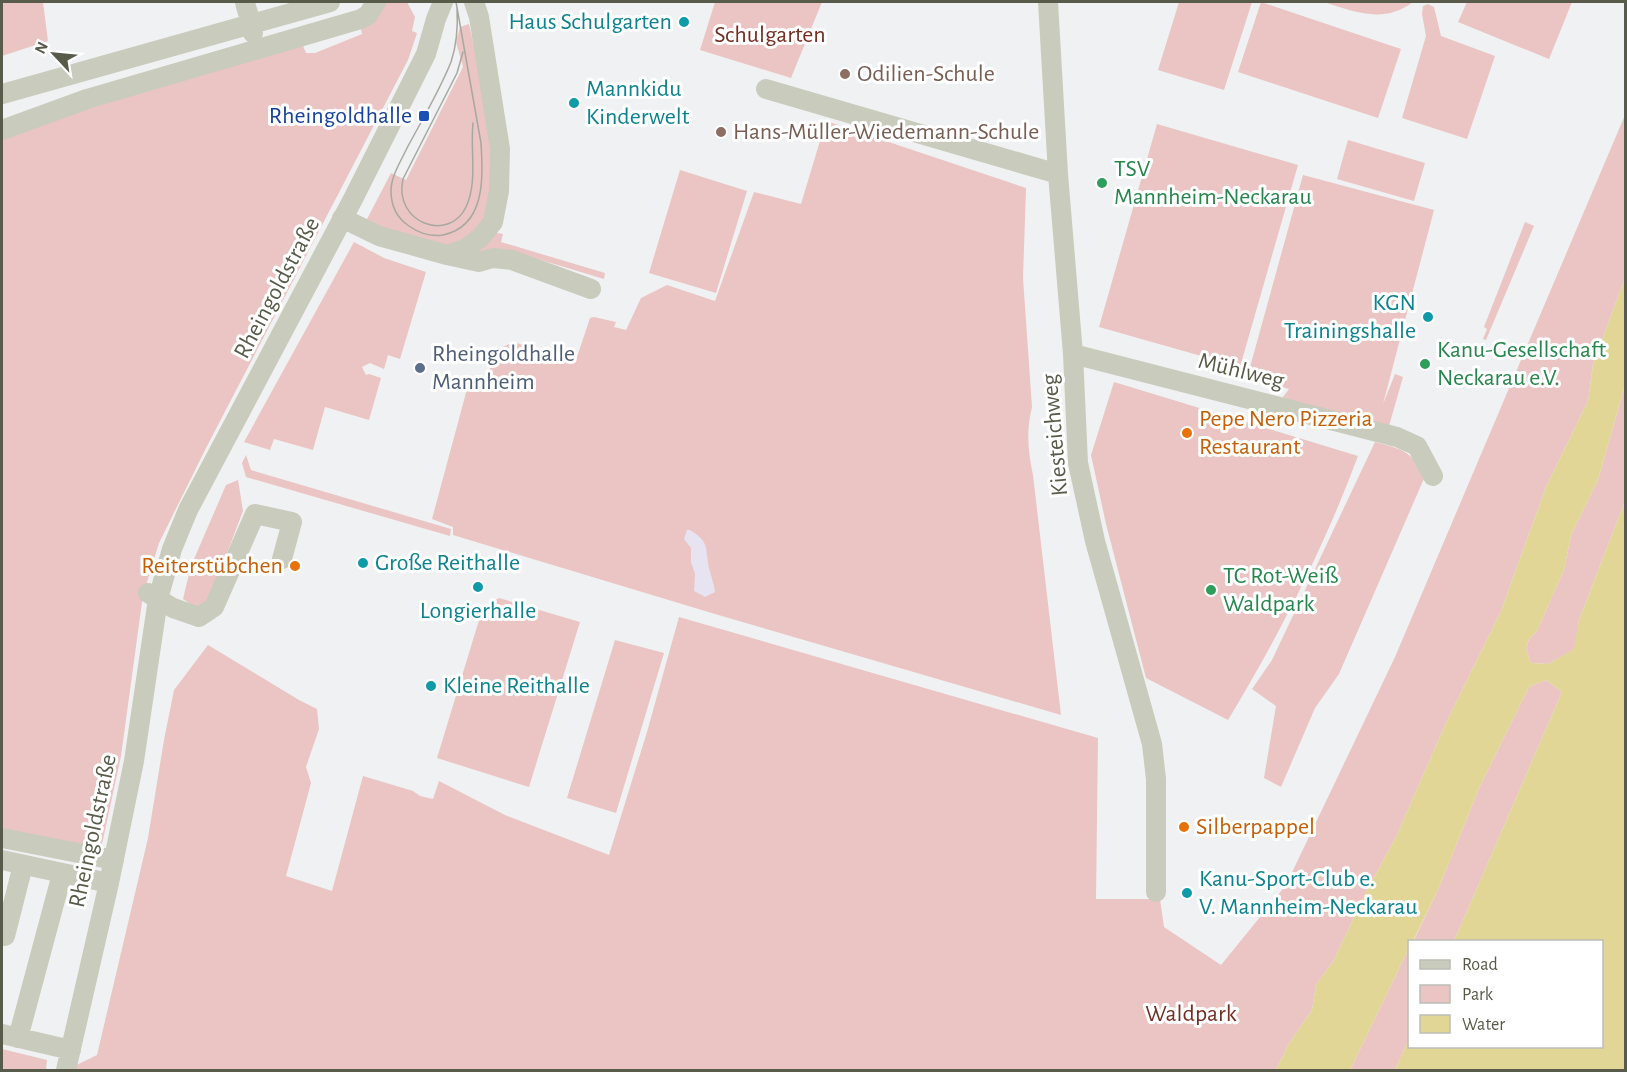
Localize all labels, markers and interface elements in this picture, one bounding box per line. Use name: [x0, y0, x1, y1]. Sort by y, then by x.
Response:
place label: Haus Schulgarten: [508, 10, 672, 34]
marker: Haus Schulgarten: [677, 15, 691, 29]
park label: Schulgarten: [714, 23, 826, 47]
north arrow: [24, 24, 84, 84]
text: N: [32, 39, 51, 56]
place label: Odilien-Schule: [857, 62, 995, 86]
marker: Odilien-Schule: [838, 67, 852, 81]
place label: Mannkidu Kinderwelt: [586, 77, 690, 129]
marker: Mannkidu Kinderwelt: [567, 96, 581, 110]
place label: Rheingoldhalle: [269, 104, 412, 128]
marker: Rheingoldhalle: [417, 109, 431, 123]
place label: Hans-Müller-Wiedemann-Schule: [733, 120, 1039, 144]
marker: Hans-Müller-Wiedemann-Schule: [714, 125, 728, 139]
place label: TSV Mannheim-Neckarau: [1114, 157, 1312, 209]
marker: TSV Mannheim-Neckarau: [1095, 176, 1109, 190]
street label: Rheingoldstraße: [230, 213, 324, 363]
place label: KGN Trainingshalle: [1284, 291, 1416, 343]
marker: KGN Trainingshalle: [1421, 310, 1435, 324]
place label: Kanu-Gesellschaft Neckarau e.V.: [1437, 338, 1606, 390]
place label: Rheingoldhalle Mannheim: [432, 342, 575, 394]
street label: Mühlweg: [1196, 349, 1287, 393]
marker: Kanu-Gesellschaft Neckarau e.V.: [1418, 357, 1432, 371]
marker: Rheingoldhalle Mannheim: [413, 361, 427, 375]
street label: Kiesteichweg: [1038, 373, 1072, 497]
place label: Pepe Nero Pizzeria Restaurant: [1199, 407, 1373, 459]
marker: Pepe Nero Pizzeria Restaurant: [1180, 426, 1194, 440]
place label: Große Reithalle: [375, 551, 520, 575]
place label: Reiterstübchen: [141, 554, 283, 578]
marker: Große Reithalle: [356, 556, 370, 570]
marker: Reiterstübchen: [288, 559, 302, 573]
place label: TC Rot-Weiß Waldpark: [1223, 564, 1338, 616]
marker: Longierhalle: [471, 580, 485, 594]
marker: TC Rot-Weiß Waldpark: [1204, 583, 1218, 597]
place label: Longierhalle: [420, 599, 536, 623]
place label: Kleine Reithalle: [443, 674, 590, 698]
marker: Kleine Reithalle: [424, 679, 438, 693]
street label: Rheingoldstraße: [65, 752, 121, 910]
place label: Silberpappel: [1196, 815, 1315, 839]
marker: Silberpappel: [1177, 820, 1191, 834]
place label: Kanu-Sport-Club e. V. Mannheim-Neckarau: [1199, 867, 1417, 919]
marker: Kanu-Sport-Club e. V. Mannheim-Neckarau: [1180, 886, 1194, 900]
legend: [1408, 940, 1603, 1048]
text: Road: [1462, 956, 1498, 974]
text: Park: [1462, 986, 1494, 1004]
park label: Waldpark: [1145, 1002, 1237, 1026]
text: Water: [1462, 1016, 1505, 1034]

